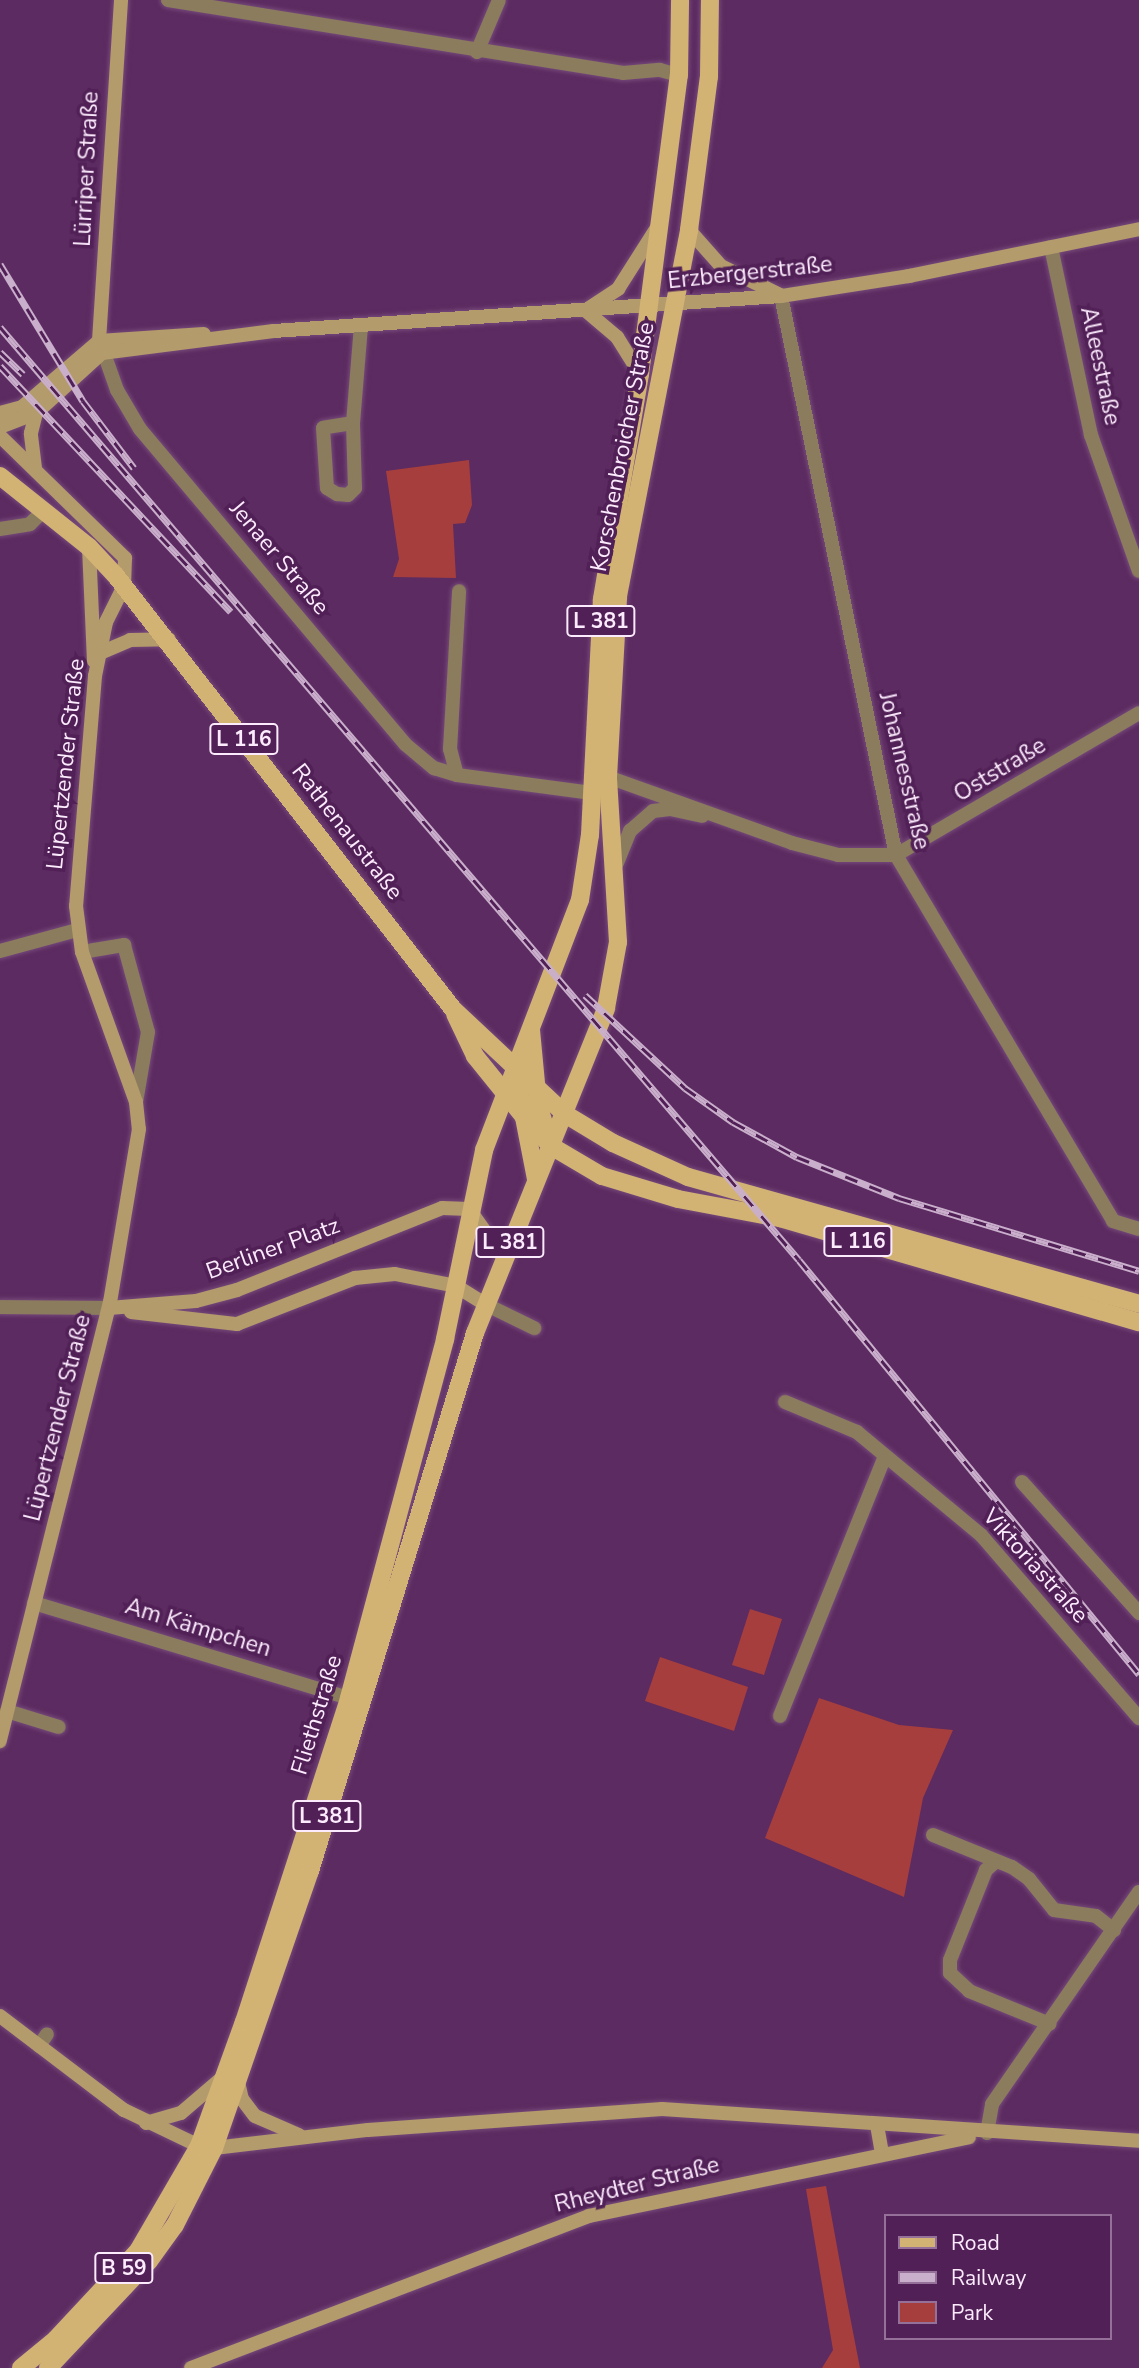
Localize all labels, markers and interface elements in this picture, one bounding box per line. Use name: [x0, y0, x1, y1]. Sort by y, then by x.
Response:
street label: Lürriper Straße: [69, 91, 105, 247]
street label: Erzbergerstraße: [666, 251, 834, 295]
street label: Alleestraße: [1074, 304, 1126, 428]
street label: Korschenbroicher Straße: [585, 320, 661, 574]
street label: Jenaer Straße: [223, 495, 335, 621]
road number: L 381: [566, 604, 636, 638]
street label: Lüpertzender Straße: [41, 657, 91, 871]
street label: Johannesstraße: [872, 690, 936, 852]
road number: L 116: [209, 722, 279, 756]
street label: Oststraße: [949, 732, 1051, 808]
street label: Rathenaustraße: [285, 759, 409, 905]
street label: Berliner Platz: [203, 1212, 343, 1286]
road number: L 381: [475, 1224, 545, 1260]
road number: L 116: [823, 1224, 893, 1258]
street label: Lüpertzender Straße: [19, 1312, 97, 1524]
street label: Viktoriastraße: [976, 1503, 1094, 1629]
street label: Am Kämpchen: [122, 1593, 274, 1663]
street label: Fliethstraße: [286, 1652, 348, 1778]
road number: L 381: [292, 1798, 362, 1834]
street label: Rheydter Straße: [552, 2151, 722, 2219]
legend: [884, 2214, 1111, 2340]
text: Road: [951, 2229, 1000, 2257]
road number: B 59: [94, 2250, 154, 2286]
text: Railway: [951, 2264, 1026, 2292]
text: Park: [951, 2299, 993, 2327]

